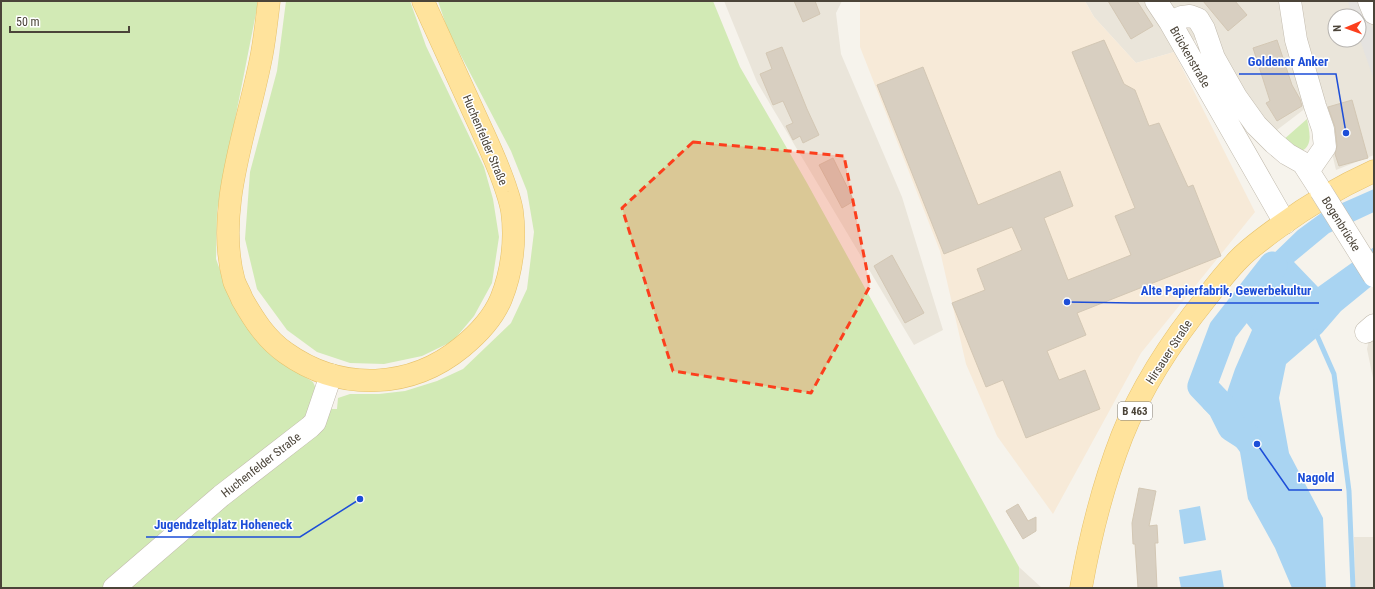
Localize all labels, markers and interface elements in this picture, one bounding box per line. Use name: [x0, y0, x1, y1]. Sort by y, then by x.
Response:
scale bar: [10, 8, 129, 34]
north arrow: [1327, 8, 1367, 48]
text: 50 m: [16, 15, 40, 29]
street label: Brückenstraße: [1167, 24, 1213, 90]
text: N: [1331, 24, 1344, 32]
callout: Goldener Anker: [1239, 49, 1336, 74]
text: Goldener Anker: [1248, 54, 1329, 69]
street label: Huchenfelder Straße: [460, 93, 511, 188]
street label: Bogenbrücke: [1319, 194, 1363, 254]
callout: Alte Papierfabrik, Gewerbekultur: [1133, 278, 1319, 303]
text: Alte Papierfabrik, Gewerbekultur: [1141, 283, 1312, 298]
street label: Hirsauer Straße: [1143, 317, 1195, 387]
road number: B 463: [1118, 402, 1152, 420]
street label: Huchenfelder Straße: [219, 429, 304, 500]
callout: Nagold: [1289, 465, 1342, 490]
text: Nagold: [1298, 470, 1334, 485]
callout: Jugendzeltplatz Hoheneck: [146, 512, 300, 537]
text: Jugendzeltplatz Hoheneck: [154, 517, 293, 532]

